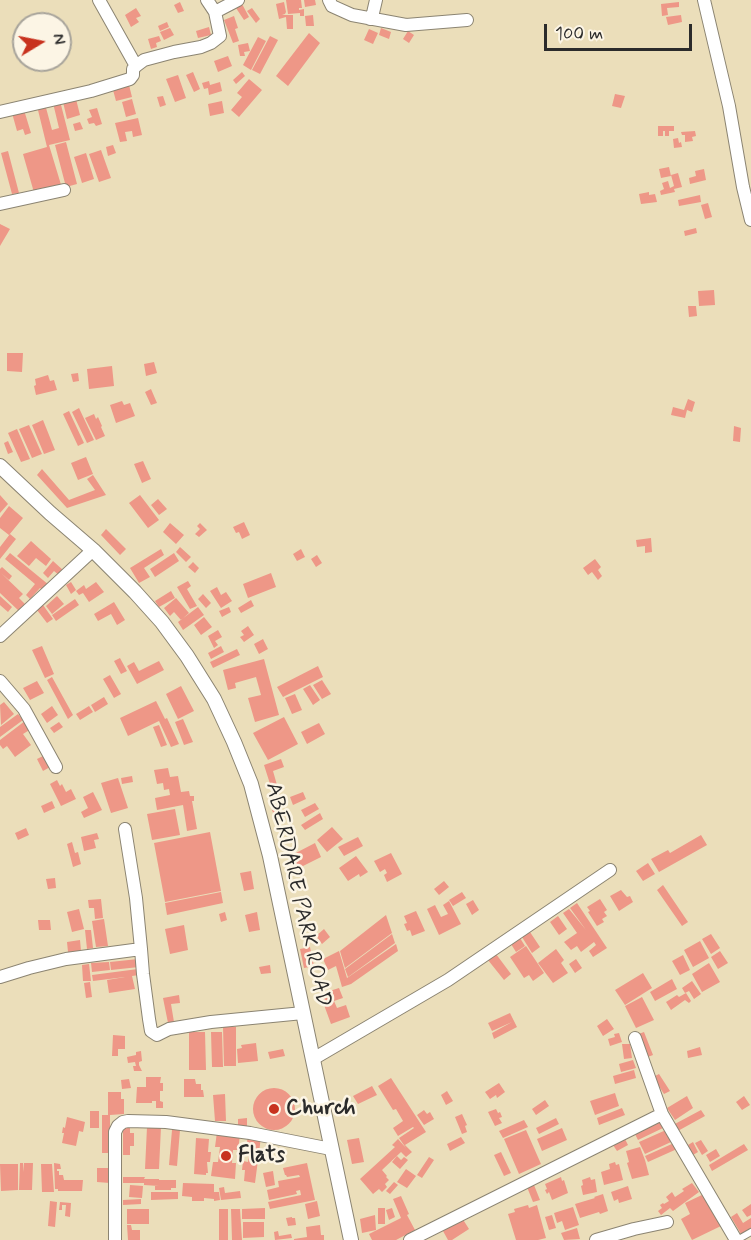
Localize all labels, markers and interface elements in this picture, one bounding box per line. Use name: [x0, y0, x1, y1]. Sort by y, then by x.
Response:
north arrow: [12, 12, 72, 72]
scale bar: [547, 12, 696, 50]
text: 100 m: [555, 22, 603, 46]
text: N: [47, 32, 70, 46]
street label: ABERDARE PARK ROAD: [258, 780, 336, 1010]
place label: Church: [286, 1096, 356, 1122]
marker: Church: [267, 1102, 281, 1116]
place label: Flats: [238, 1143, 285, 1169]
marker: Flats: [219, 1149, 233, 1163]

